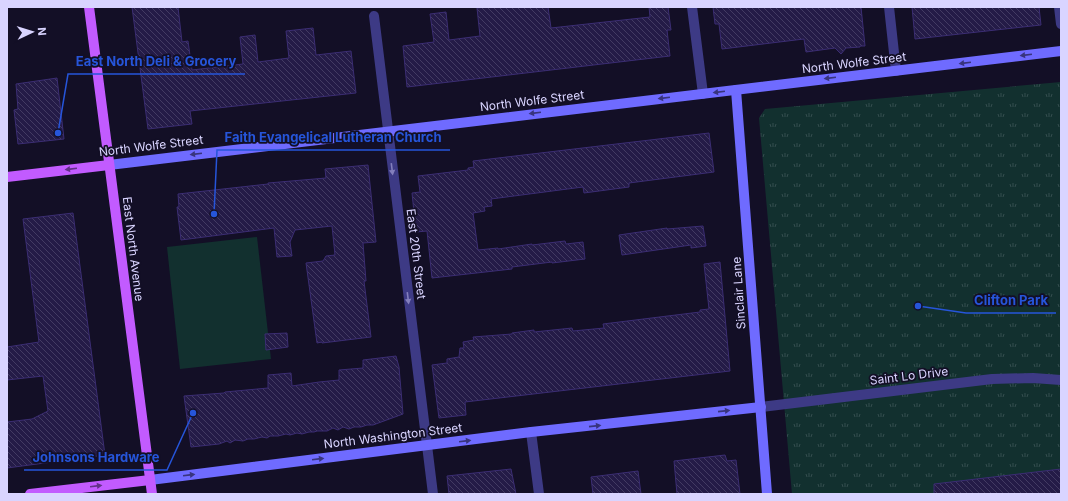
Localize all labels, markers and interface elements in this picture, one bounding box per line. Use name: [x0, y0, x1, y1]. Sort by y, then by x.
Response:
north arrow: [12, 12, 52, 52]
text: N: [35, 27, 49, 36]
callout: East North Deli & Grocery: [68, 49, 245, 74]
street label: North Wolfe Street: [801, 49, 907, 76]
one-way arrow: [1020, 52, 1032, 58]
text: East North Deli & Grocery: [76, 53, 236, 69]
one-way arrow: [959, 59, 971, 66]
one-way arrow: [824, 75, 836, 82]
street label: North Wolfe Street: [479, 87, 585, 114]
one-way arrow: [713, 88, 725, 95]
one-way arrow: [658, 95, 670, 101]
one-way arrow: [529, 110, 541, 117]
callout: Faith Evangelical Lutheran Church: [217, 125, 450, 150]
text: Faith Evangelical Lutheran Church: [224, 129, 442, 145]
street label: North Wolfe Street: [98, 132, 204, 159]
one-way arrow: [190, 151, 202, 157]
one-way arrow: [389, 163, 396, 175]
one-way arrow: [65, 166, 77, 172]
street label: East North Avenue: [120, 196, 147, 302]
street label: East 20th Street: [404, 208, 429, 300]
street label: Sinclair Lane: [728, 256, 749, 330]
callout: Clifton Park: [966, 288, 1056, 313]
one-way arrow: [405, 292, 411, 304]
text: Clifton Park: [974, 292, 1048, 308]
street label: Saint Lo Drive: [869, 363, 949, 388]
one-way arrow: [718, 408, 730, 415]
street label: North Washington Street: [323, 420, 463, 451]
one-way arrow: [589, 422, 601, 429]
one-way arrow: [459, 437, 471, 444]
callout: Johnsons Hardware: [24, 445, 167, 470]
text: Johnsons Hardware: [32, 449, 160, 465]
one-way arrow: [312, 456, 324, 462]
one-way arrow: [183, 472, 195, 478]
one-way arrow: [90, 483, 102, 489]

